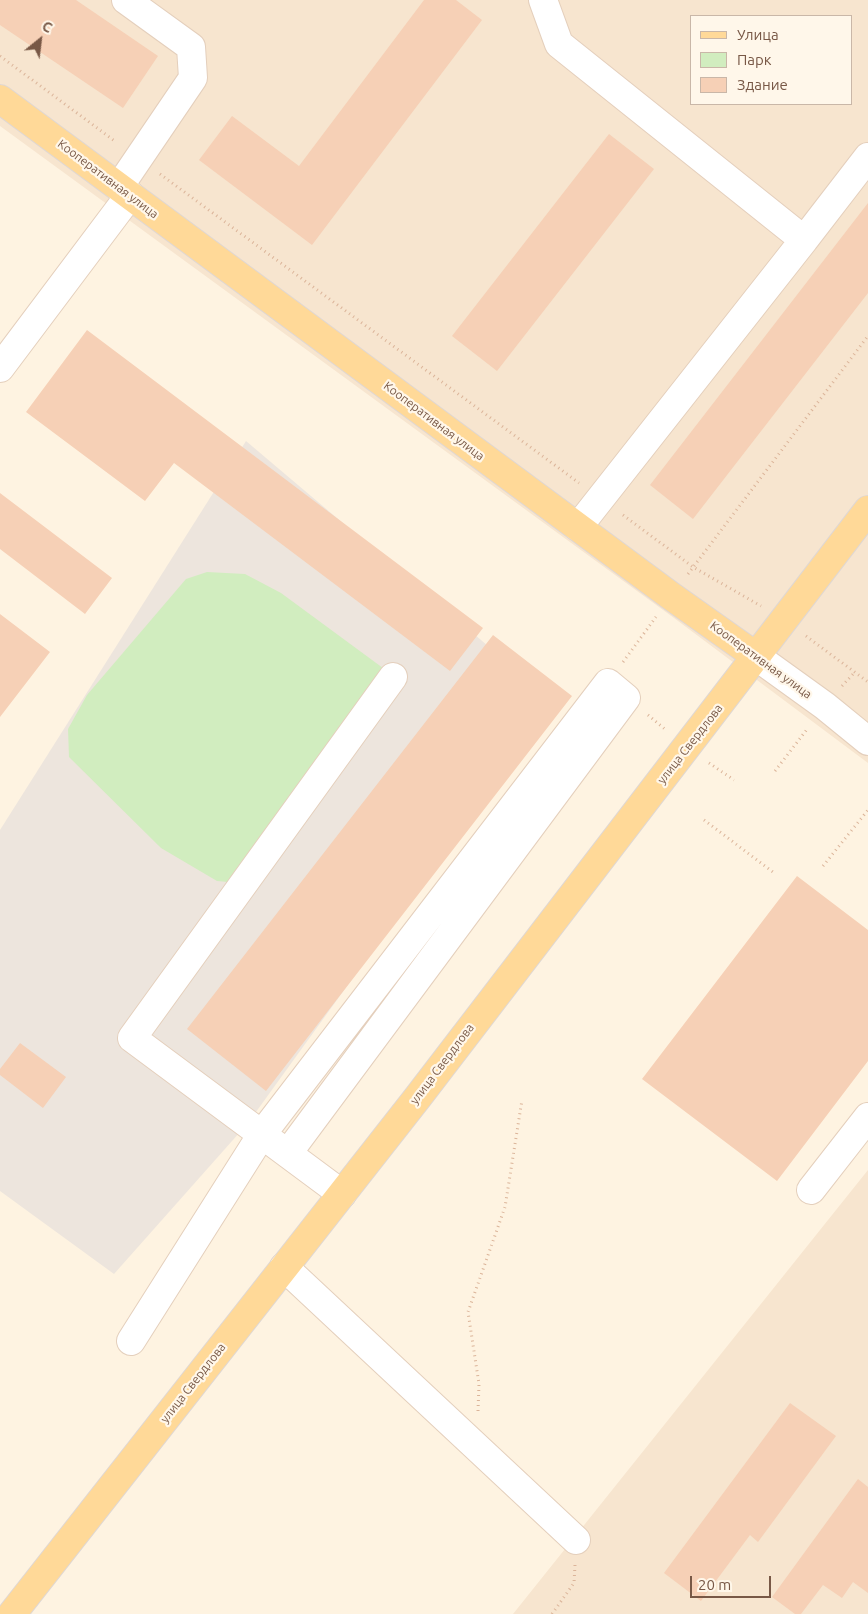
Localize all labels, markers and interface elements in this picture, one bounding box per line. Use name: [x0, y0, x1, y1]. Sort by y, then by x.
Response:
north arrow: [15, 15, 65, 65]
legend: [690, 15, 853, 105]
text: С: [39, 18, 55, 36]
text: Улица: [737, 26, 779, 43]
text: Парк: [737, 51, 772, 68]
text: Здание: [737, 76, 788, 93]
street label: Кооперативная улица: [55, 136, 161, 222]
street label: Кооперативная улица: [381, 378, 487, 464]
street label: Кооперативная улица: [707, 618, 815, 702]
street label: улица Свердлова: [654, 701, 726, 787]
street label: улица Свердлова: [407, 1021, 477, 1107]
street label: улица Свердлова: [157, 1340, 229, 1426]
scale bar: [693, 1566, 774, 1598]
text: 20 m: [698, 1576, 731, 1593]

